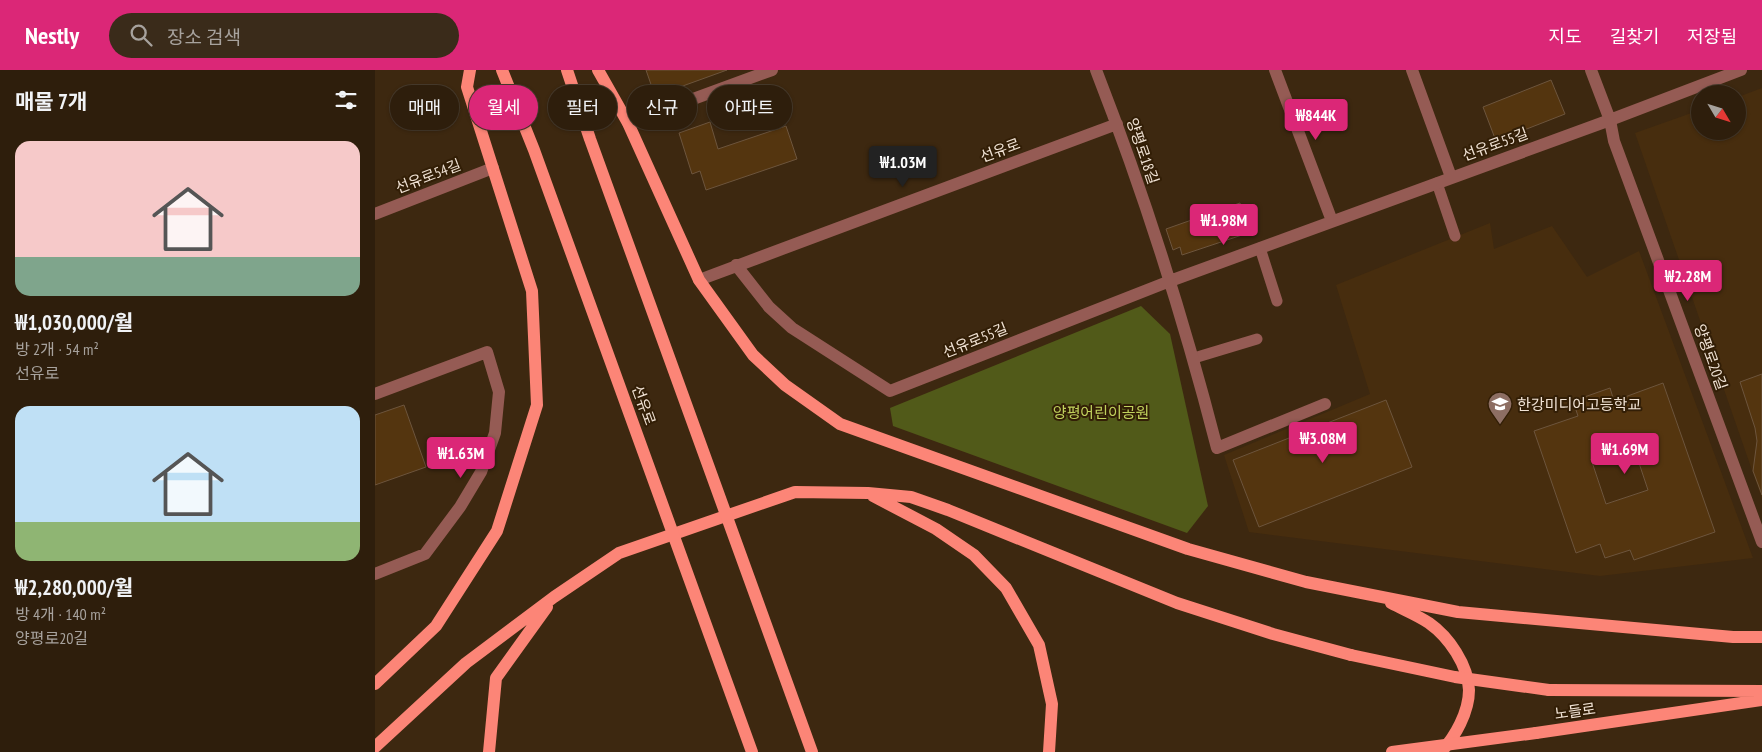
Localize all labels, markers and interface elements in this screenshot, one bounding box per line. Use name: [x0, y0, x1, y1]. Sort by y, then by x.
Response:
search box: [109, 13, 459, 58]
text: Nestly: [25, 20, 79, 51]
icon: search: [127, 21, 155, 49]
text: 장소 검색: [167, 25, 241, 49]
text: 지도: [1549, 25, 1582, 48]
text: 길찾기: [1610, 25, 1659, 48]
text: 저장됨: [1687, 25, 1737, 48]
chip: 매매: [390, 85, 459, 130]
chip: 월세: [469, 85, 538, 130]
chip: 필터: [548, 85, 617, 130]
chip: 신규: [627, 85, 697, 130]
chip: 아파트: [707, 85, 792, 130]
north arrow: [1691, 85, 1746, 140]
map controls: [1691, 85, 1746, 140]
icon: filters: [332, 86, 360, 114]
text: 매물 7개: [15, 88, 87, 115]
pin: ₩844K: [1281, 98, 1351, 141]
text: ₩844K: [1296, 105, 1336, 125]
street label: 양평로18길: [1123, 115, 1163, 187]
street label: 선유로55길: [1459, 123, 1531, 165]
street label: 선유로: [977, 134, 1023, 166]
pin: ₩1.03M: [862, 146, 944, 188]
text: ₩1.03M: [880, 152, 926, 172]
street label: 선유로54길: [393, 155, 463, 197]
icon: home: [143, 174, 233, 264]
pin: ₩1.98M: [1183, 204, 1265, 246]
text: ₩1.98M: [1201, 210, 1247, 230]
pin: ₩2.28M: [1647, 260, 1729, 302]
text: ₩2.28M: [1665, 266, 1711, 286]
text: ₩1,030,000/월: [15, 309, 133, 336]
street label: 선유로55길: [940, 318, 1010, 362]
street label: 양평로20길: [1690, 321, 1732, 393]
text: 방 2개 · 54 m²: [15, 339, 99, 359]
text: 선유로: [15, 363, 59, 383]
street label: 선유로: [628, 382, 660, 428]
school or university icon: 한강미디어고등학교: [1487, 391, 1513, 425]
place label: 한강미디어고등학교: [1517, 395, 1641, 414]
park label: 양평어린이공원: [1053, 403, 1149, 422]
pin: ₩3.08M: [1282, 422, 1364, 464]
text: ₩3.08M: [1300, 428, 1346, 448]
pin: ₩1.69M: [1584, 432, 1666, 475]
pin: ₩1.63M: [420, 436, 502, 479]
icon: home: [143, 439, 233, 529]
text: ₩1.69M: [1602, 439, 1648, 459]
text: ₩1.63M: [438, 443, 484, 463]
text: ₩2,280,000/월: [15, 574, 133, 601]
text: 방 4개 · 140 m²: [15, 604, 106, 624]
text: 양평로20길: [15, 628, 88, 648]
street label: 노들로: [1553, 699, 1597, 723]

